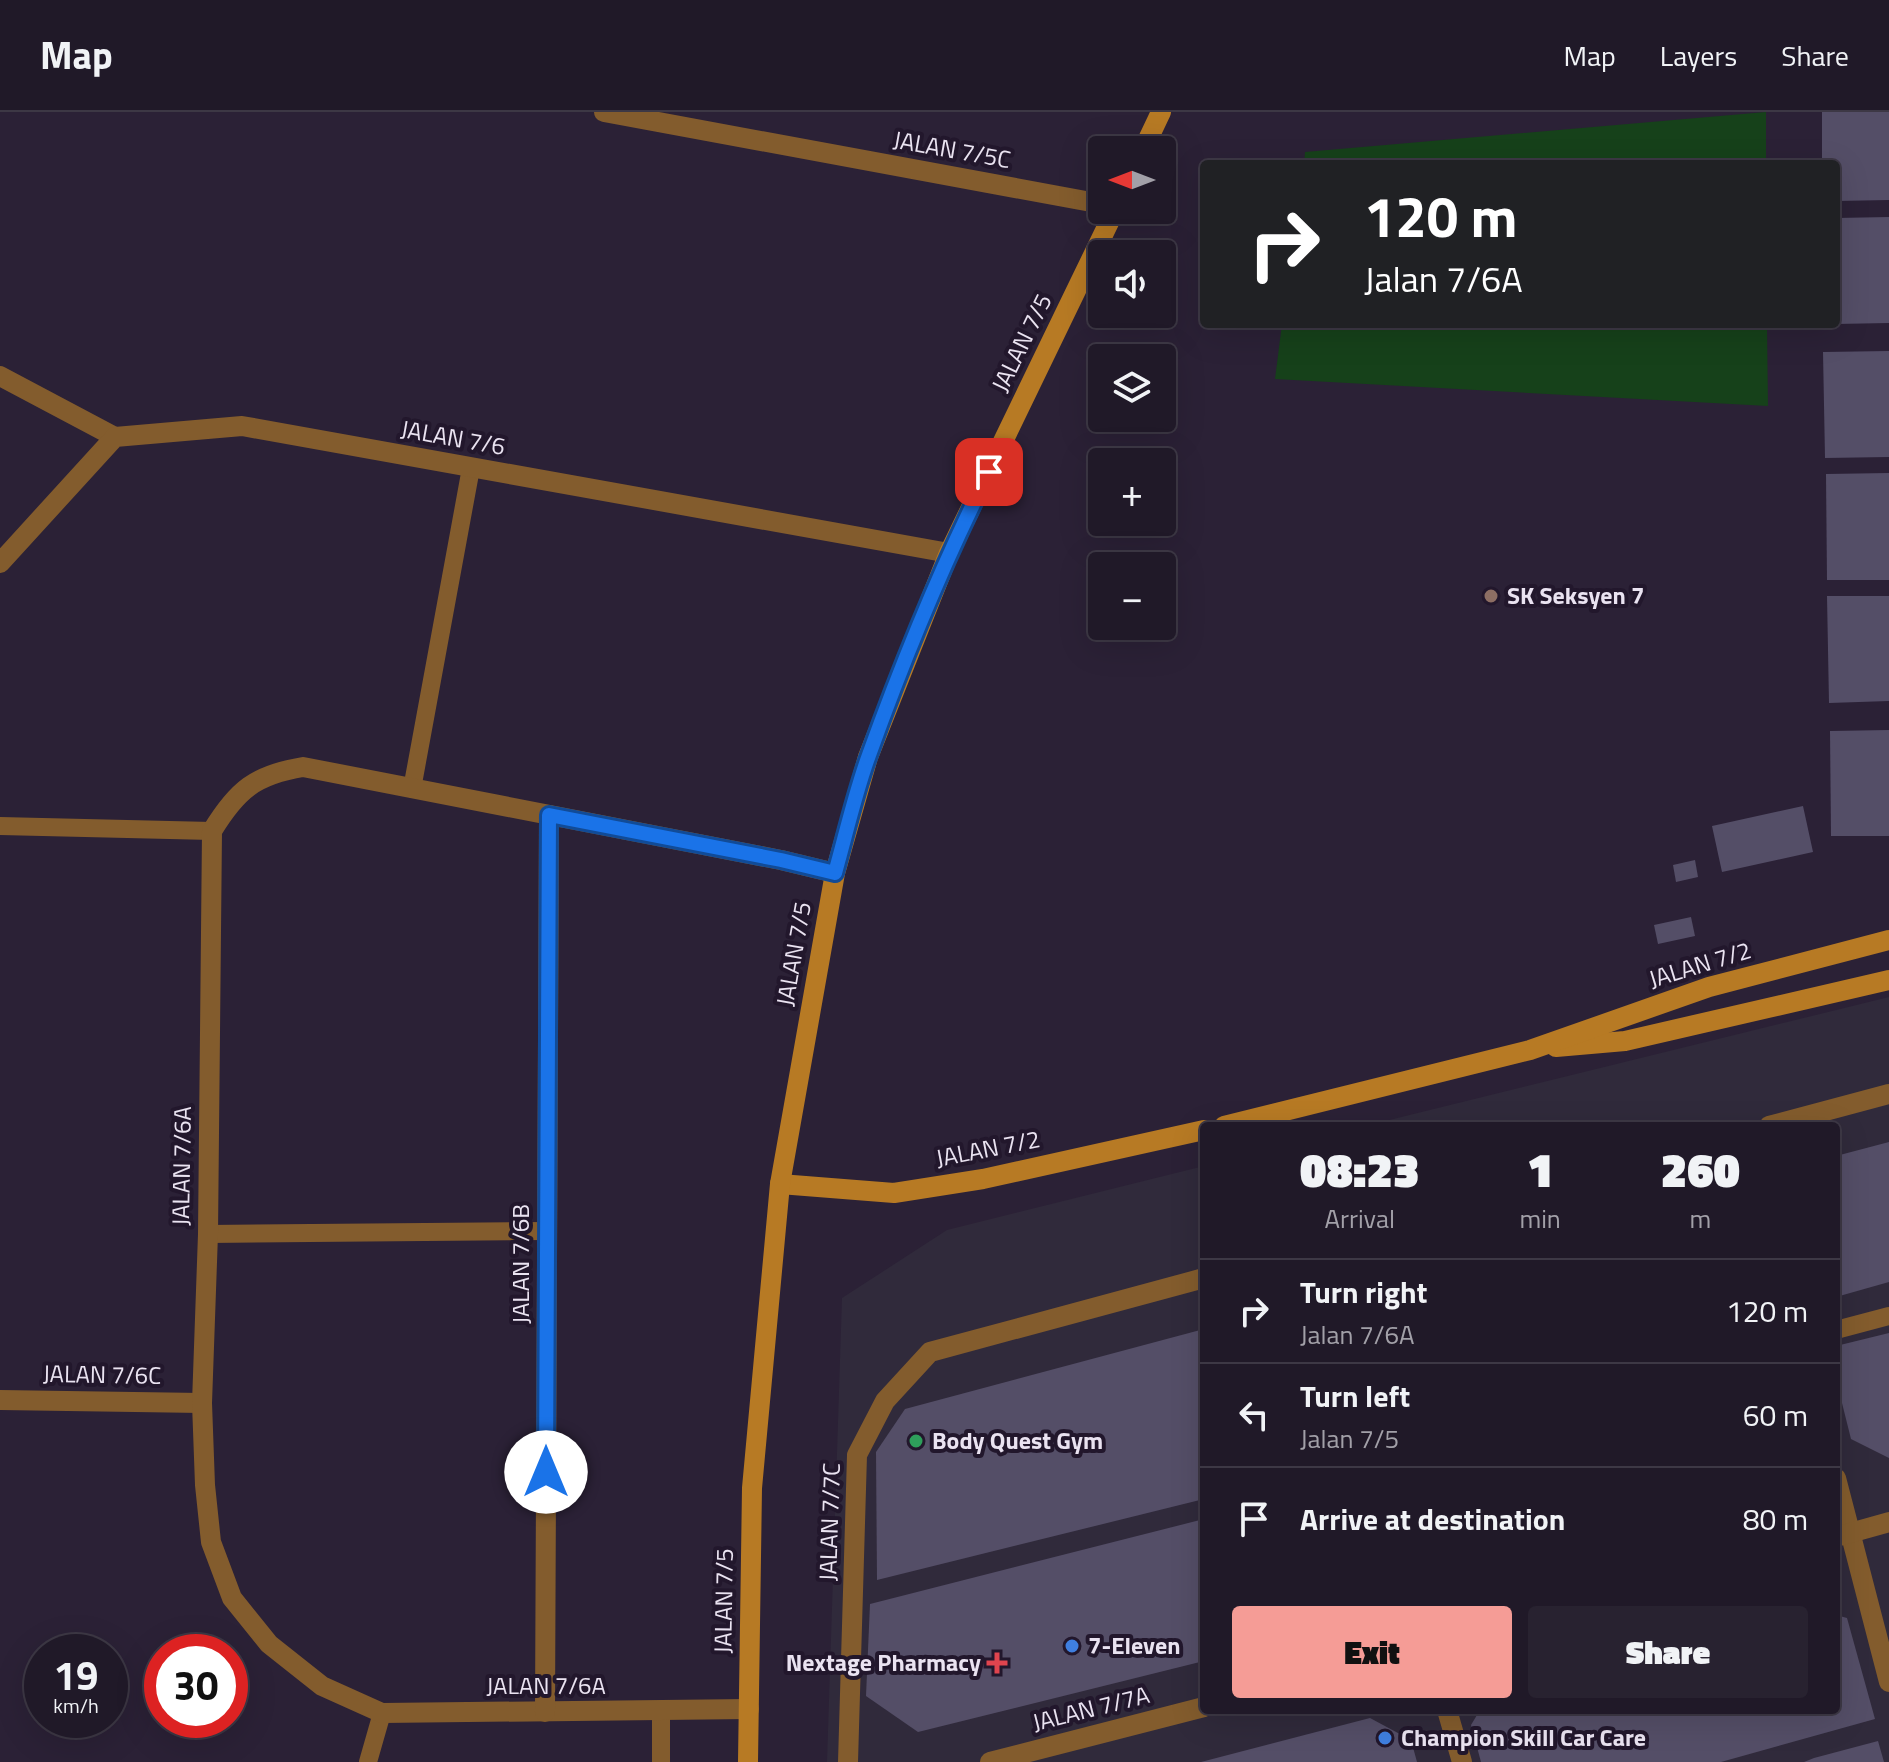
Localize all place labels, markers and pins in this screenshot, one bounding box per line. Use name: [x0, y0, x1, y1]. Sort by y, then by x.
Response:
pin: [955, 438, 1023, 506]
place label: SK Seksyen 7: [1507, 577, 1644, 613]
marker: SK Seksyen 7: [1482, 587, 1500, 605]
place label: Body Quest Gym: [932, 1422, 1103, 1458]
marker: Body Quest Gym: [907, 1432, 925, 1450]
place label: 7-Eleven: [1088, 1627, 1180, 1663]
marker: 7-Eleven: [1063, 1637, 1081, 1655]
place label: Nextage Pharmacy: [786, 1644, 981, 1680]
marker: Nextage Pharmacy: [988, 1654, 1006, 1672]
place label: Champion Skill Car Care: [1401, 1719, 1646, 1755]
marker: Champion Skill Car Care: [1376, 1729, 1394, 1747]

